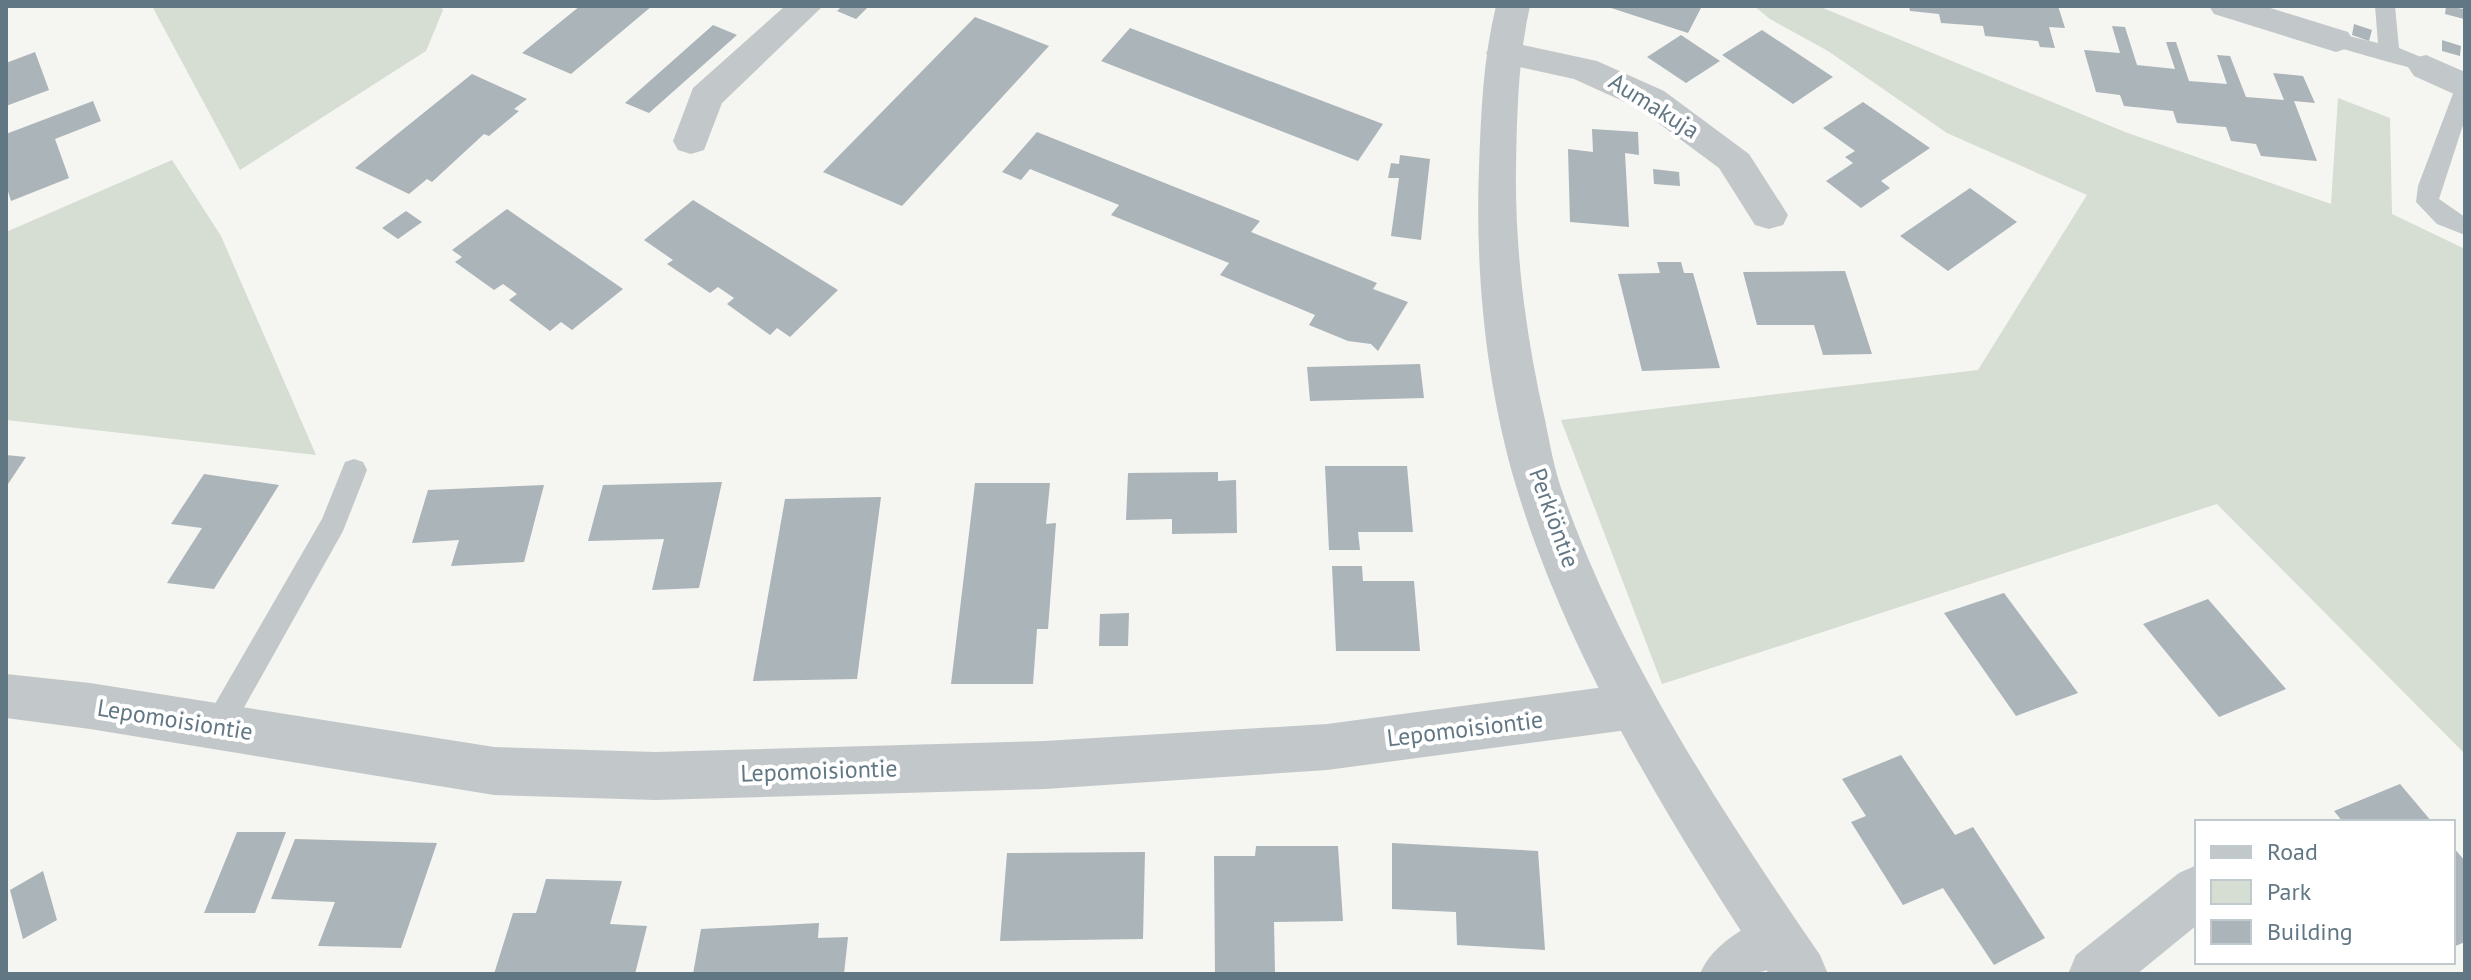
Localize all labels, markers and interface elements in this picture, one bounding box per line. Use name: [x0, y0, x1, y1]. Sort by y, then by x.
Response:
street label: Aumakuja: [1603, 66, 1705, 146]
street label: Perkiöntie: [1522, 464, 1587, 572]
street label: Lepomoisiontie: [95, 692, 255, 747]
street label: Lepomoisiontie: [1385, 704, 1545, 753]
street label: Lepomoisiontie: [740, 752, 898, 789]
legend: [2195, 820, 2455, 964]
text: Road: [2267, 836, 2318, 867]
text: Park: [2267, 876, 2312, 907]
text: Building: [2267, 916, 2353, 947]

